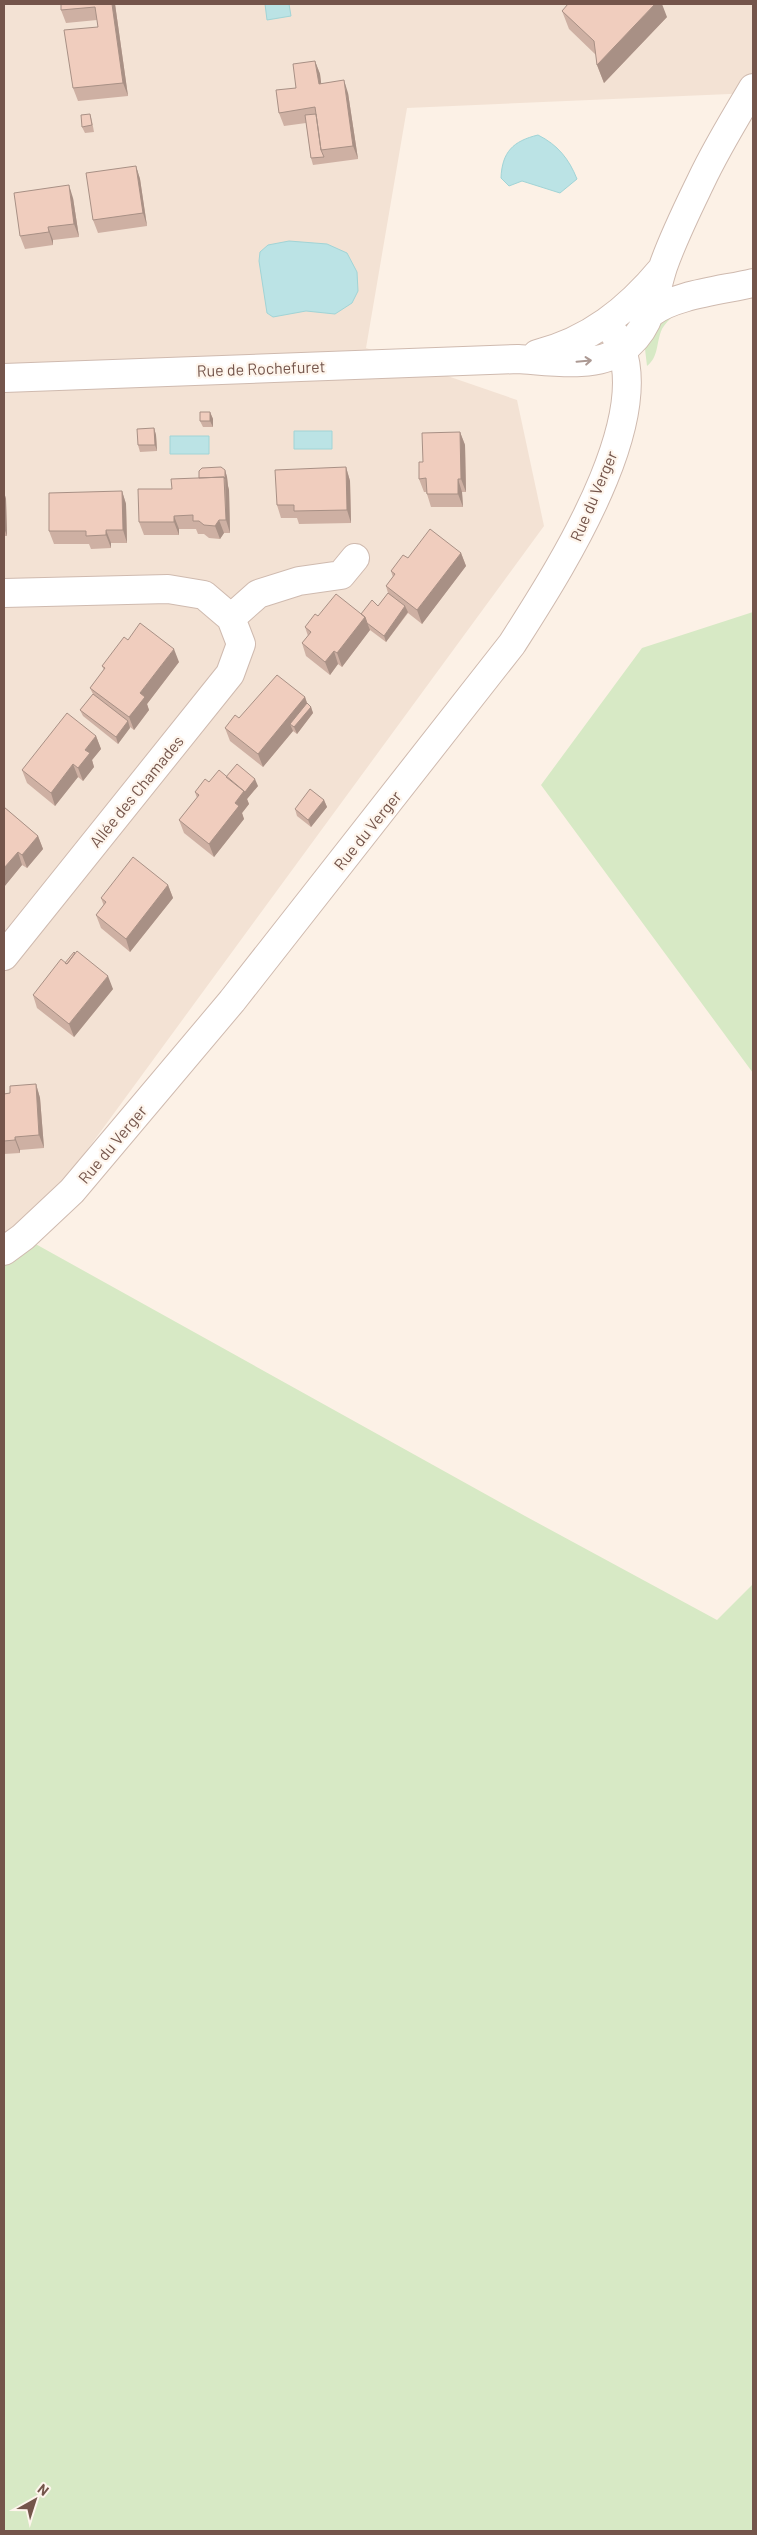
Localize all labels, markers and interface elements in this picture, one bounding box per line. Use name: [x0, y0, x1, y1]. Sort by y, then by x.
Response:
street label: Rue de Rochefuret: [196, 356, 326, 380]
one-way arrow: [576, 356, 592, 365]
street label: Rue du Verger: [565, 448, 621, 544]
street label: Allée des Chamades: [85, 731, 187, 851]
street label: Rue du Verger: [329, 786, 405, 873]
street label: Rue du Verger: [74, 1101, 150, 1187]
north arrow: [10, 2475, 60, 2525]
text: N: [35, 2480, 52, 2499]

